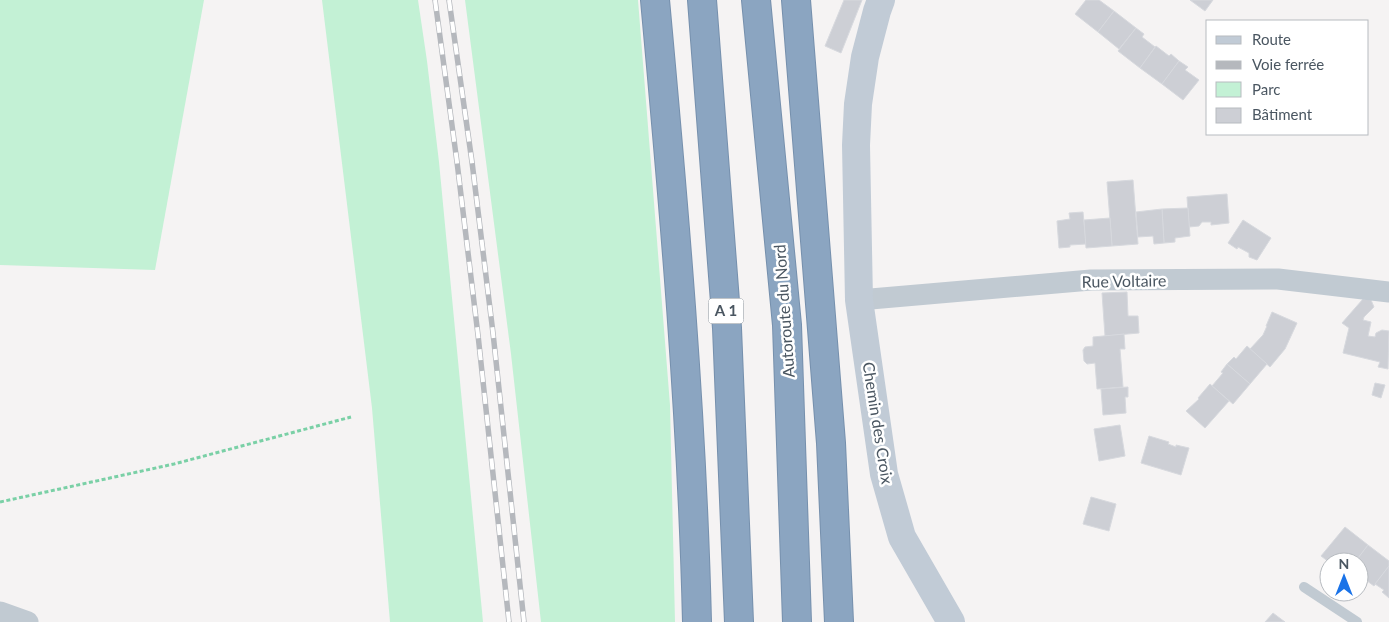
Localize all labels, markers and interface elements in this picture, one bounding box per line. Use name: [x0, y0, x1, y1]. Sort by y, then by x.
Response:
legend: [1206, 20, 1369, 135]
text: Route: [1252, 30, 1291, 48]
text: Voie ferrée: [1252, 55, 1324, 73]
text: Parc: [1252, 80, 1281, 98]
text: Bâtiment: [1252, 105, 1313, 123]
street label: Autoroute du Nord: [769, 244, 798, 378]
street label: Rue Voltaire: [1082, 270, 1166, 291]
road number: A 1: [708, 298, 744, 324]
street label: Chemin des Croix: [859, 360, 898, 485]
north arrow: [1319, 552, 1369, 602]
text: N: [1339, 555, 1349, 572]

